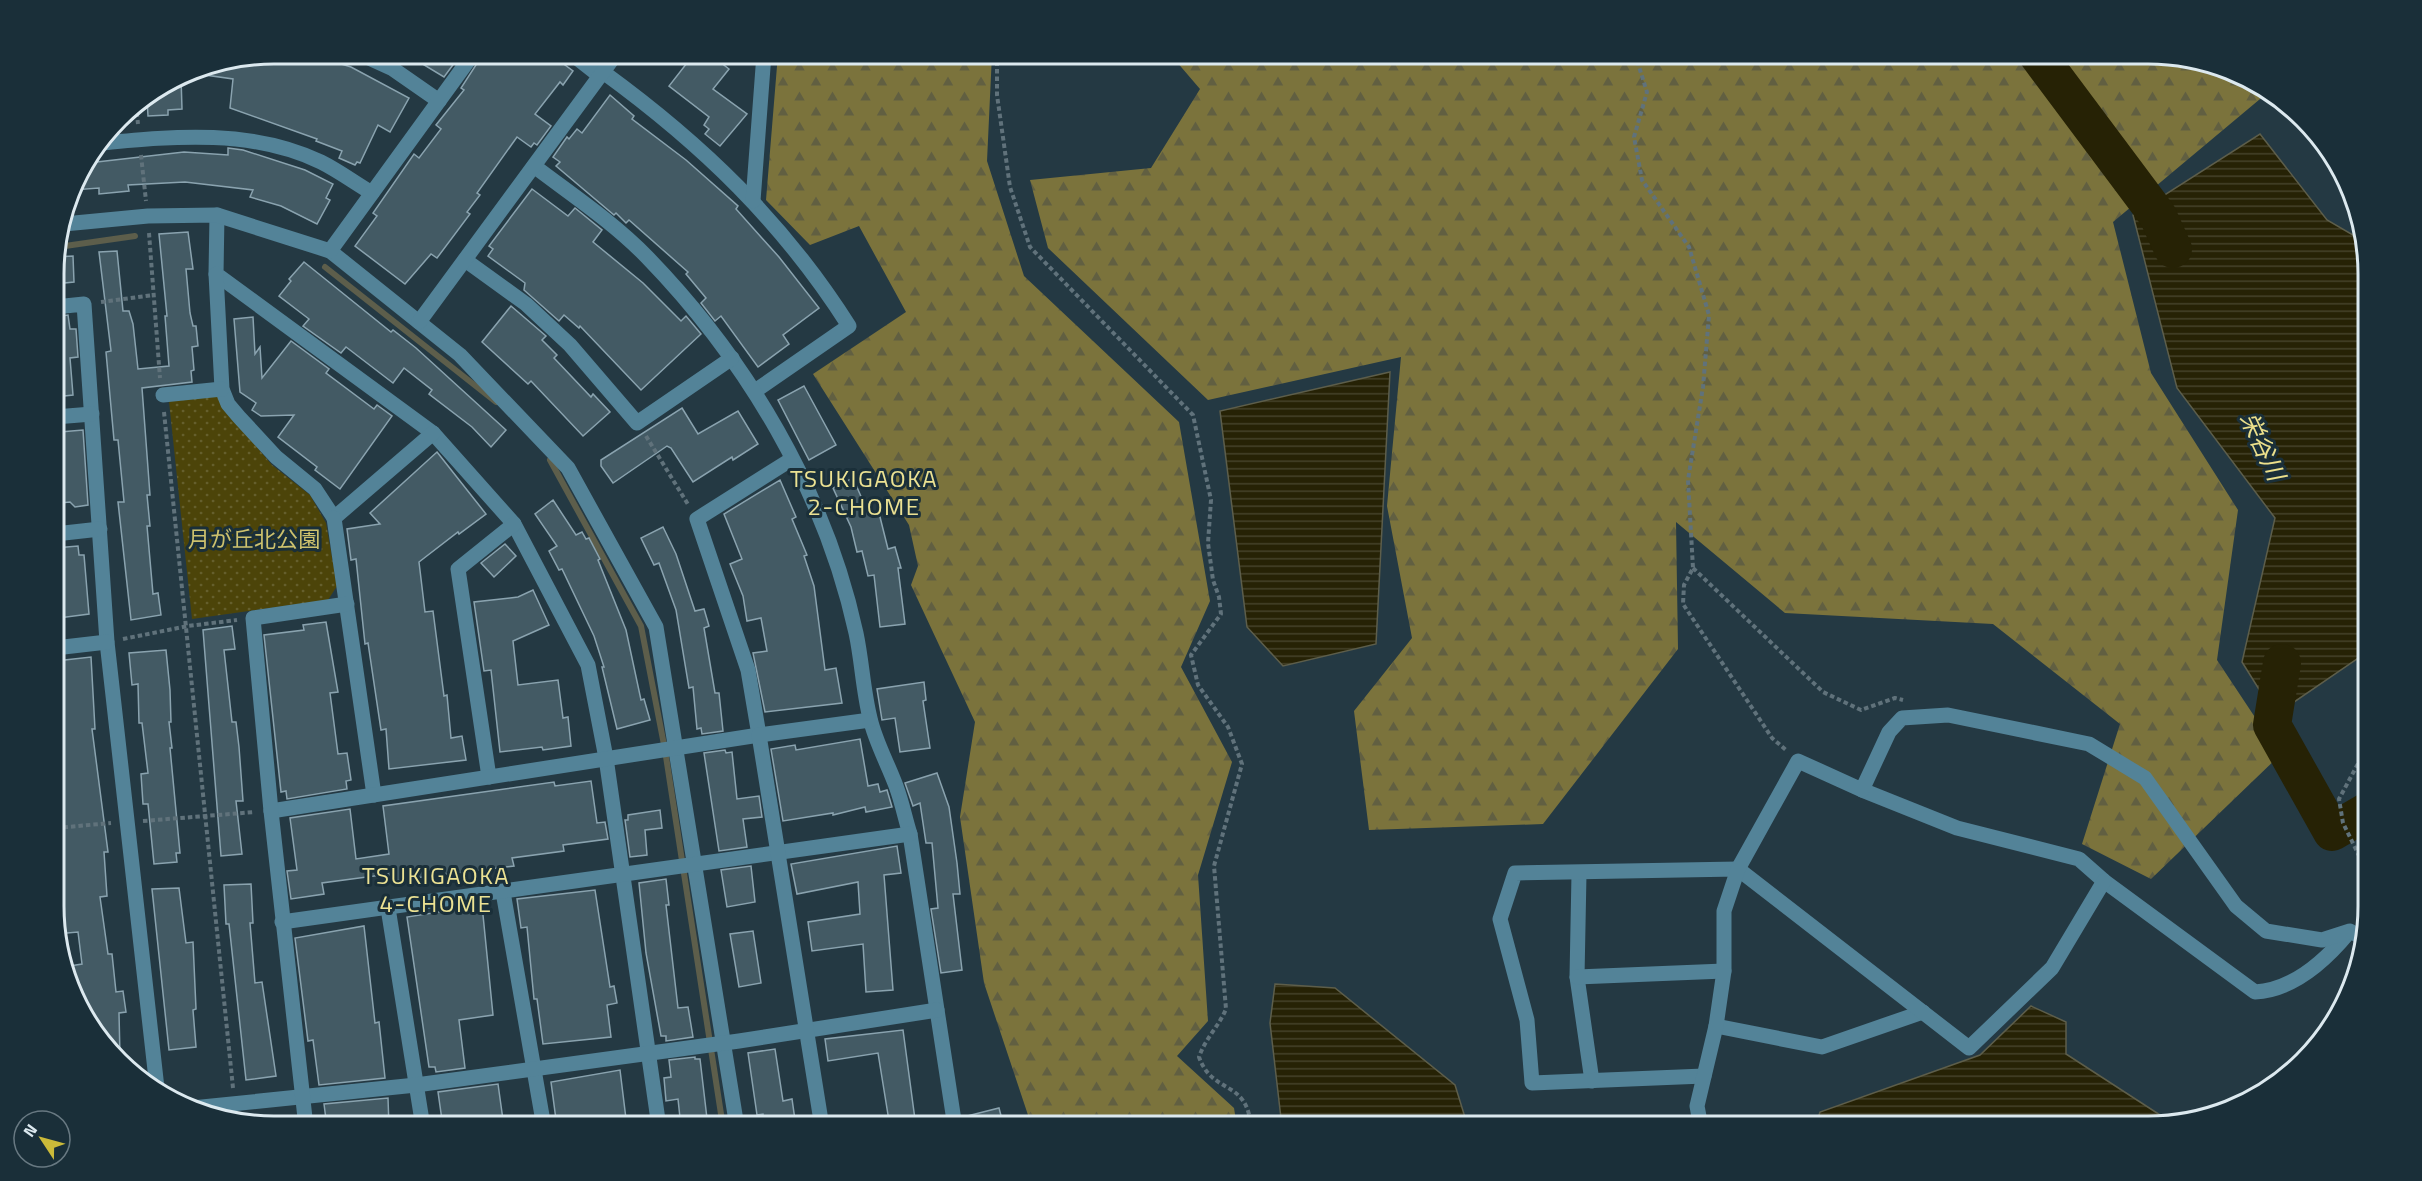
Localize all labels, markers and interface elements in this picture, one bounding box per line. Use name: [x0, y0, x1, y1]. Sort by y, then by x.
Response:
water label: 栄谷川: [2231, 406, 2296, 489]
district label: TSUKIGAOKA 2-CHOME: [790, 460, 938, 524]
park label: 月が丘北公園: [188, 522, 320, 556]
district label: TSUKIGAOKA 4-CHOME: [362, 857, 510, 921]
north arrow: [12, 1109, 72, 1169]
text: N: [17, 1119, 43, 1142]

